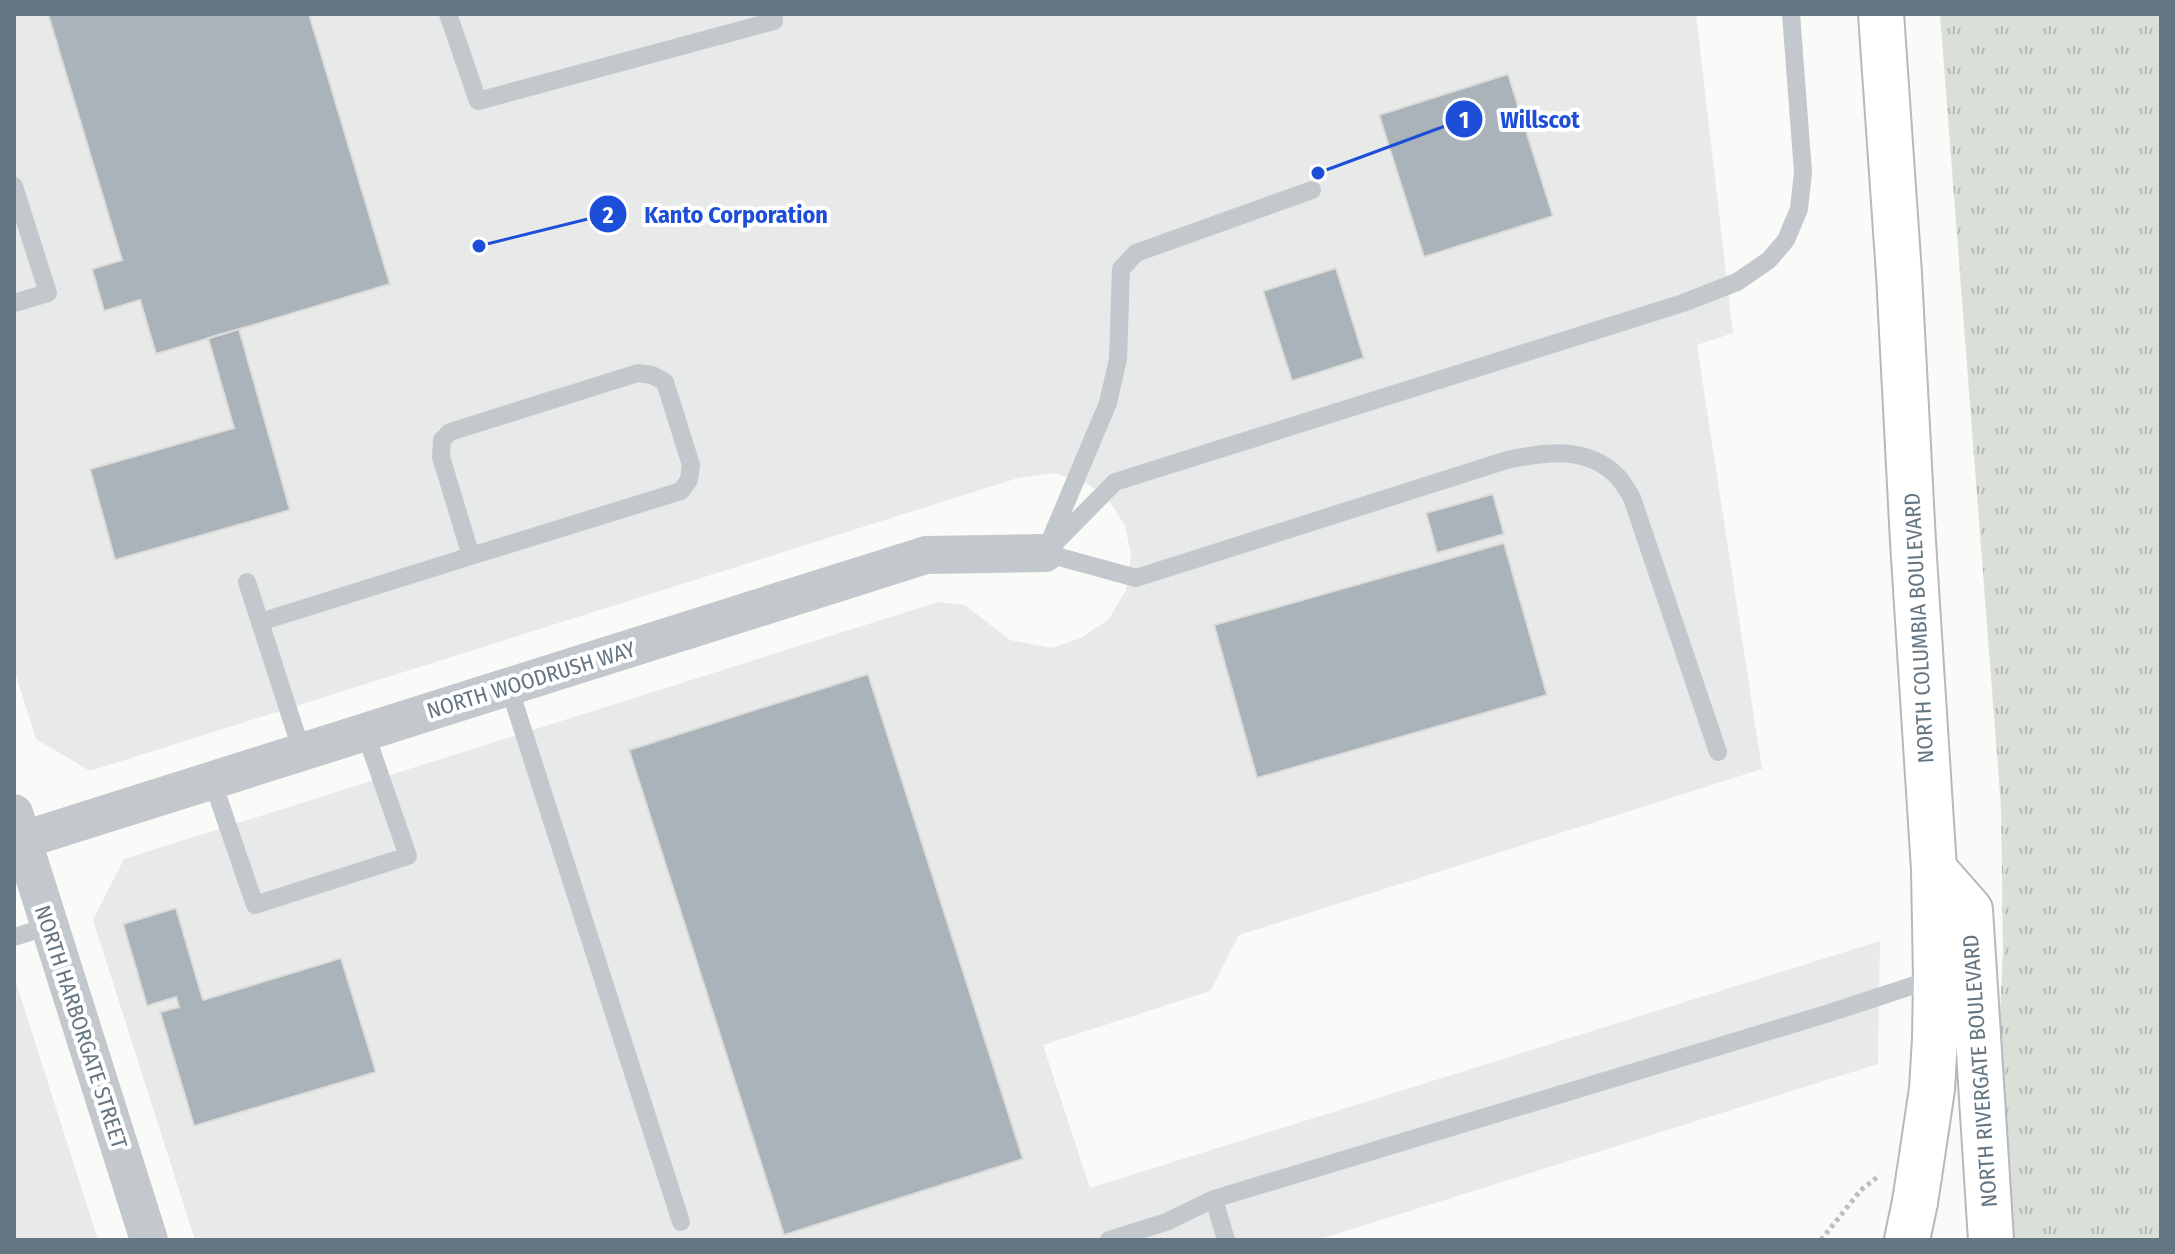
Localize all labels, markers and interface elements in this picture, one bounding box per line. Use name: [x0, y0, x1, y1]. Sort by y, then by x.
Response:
callout: Willscot: [1444, 95, 1596, 143]
text: 1: [1459, 106, 1469, 134]
text: Willscot: [1500, 106, 1580, 134]
callout: Kanto Corporation: [588, 190, 844, 238]
text: 2: [601, 201, 614, 229]
text: Kanto Corporation: [644, 201, 828, 229]
street label: NORTH COLUMBIA BOULEVARD: [1898, 492, 1940, 764]
street label: NORTH WOODRUSH WAY: [424, 635, 638, 725]
street label: NORTH HARBORGATE STREET: [29, 902, 133, 1153]
street label: NORTH RIVERGATE BOULEVARD: [1957, 934, 2003, 1208]

